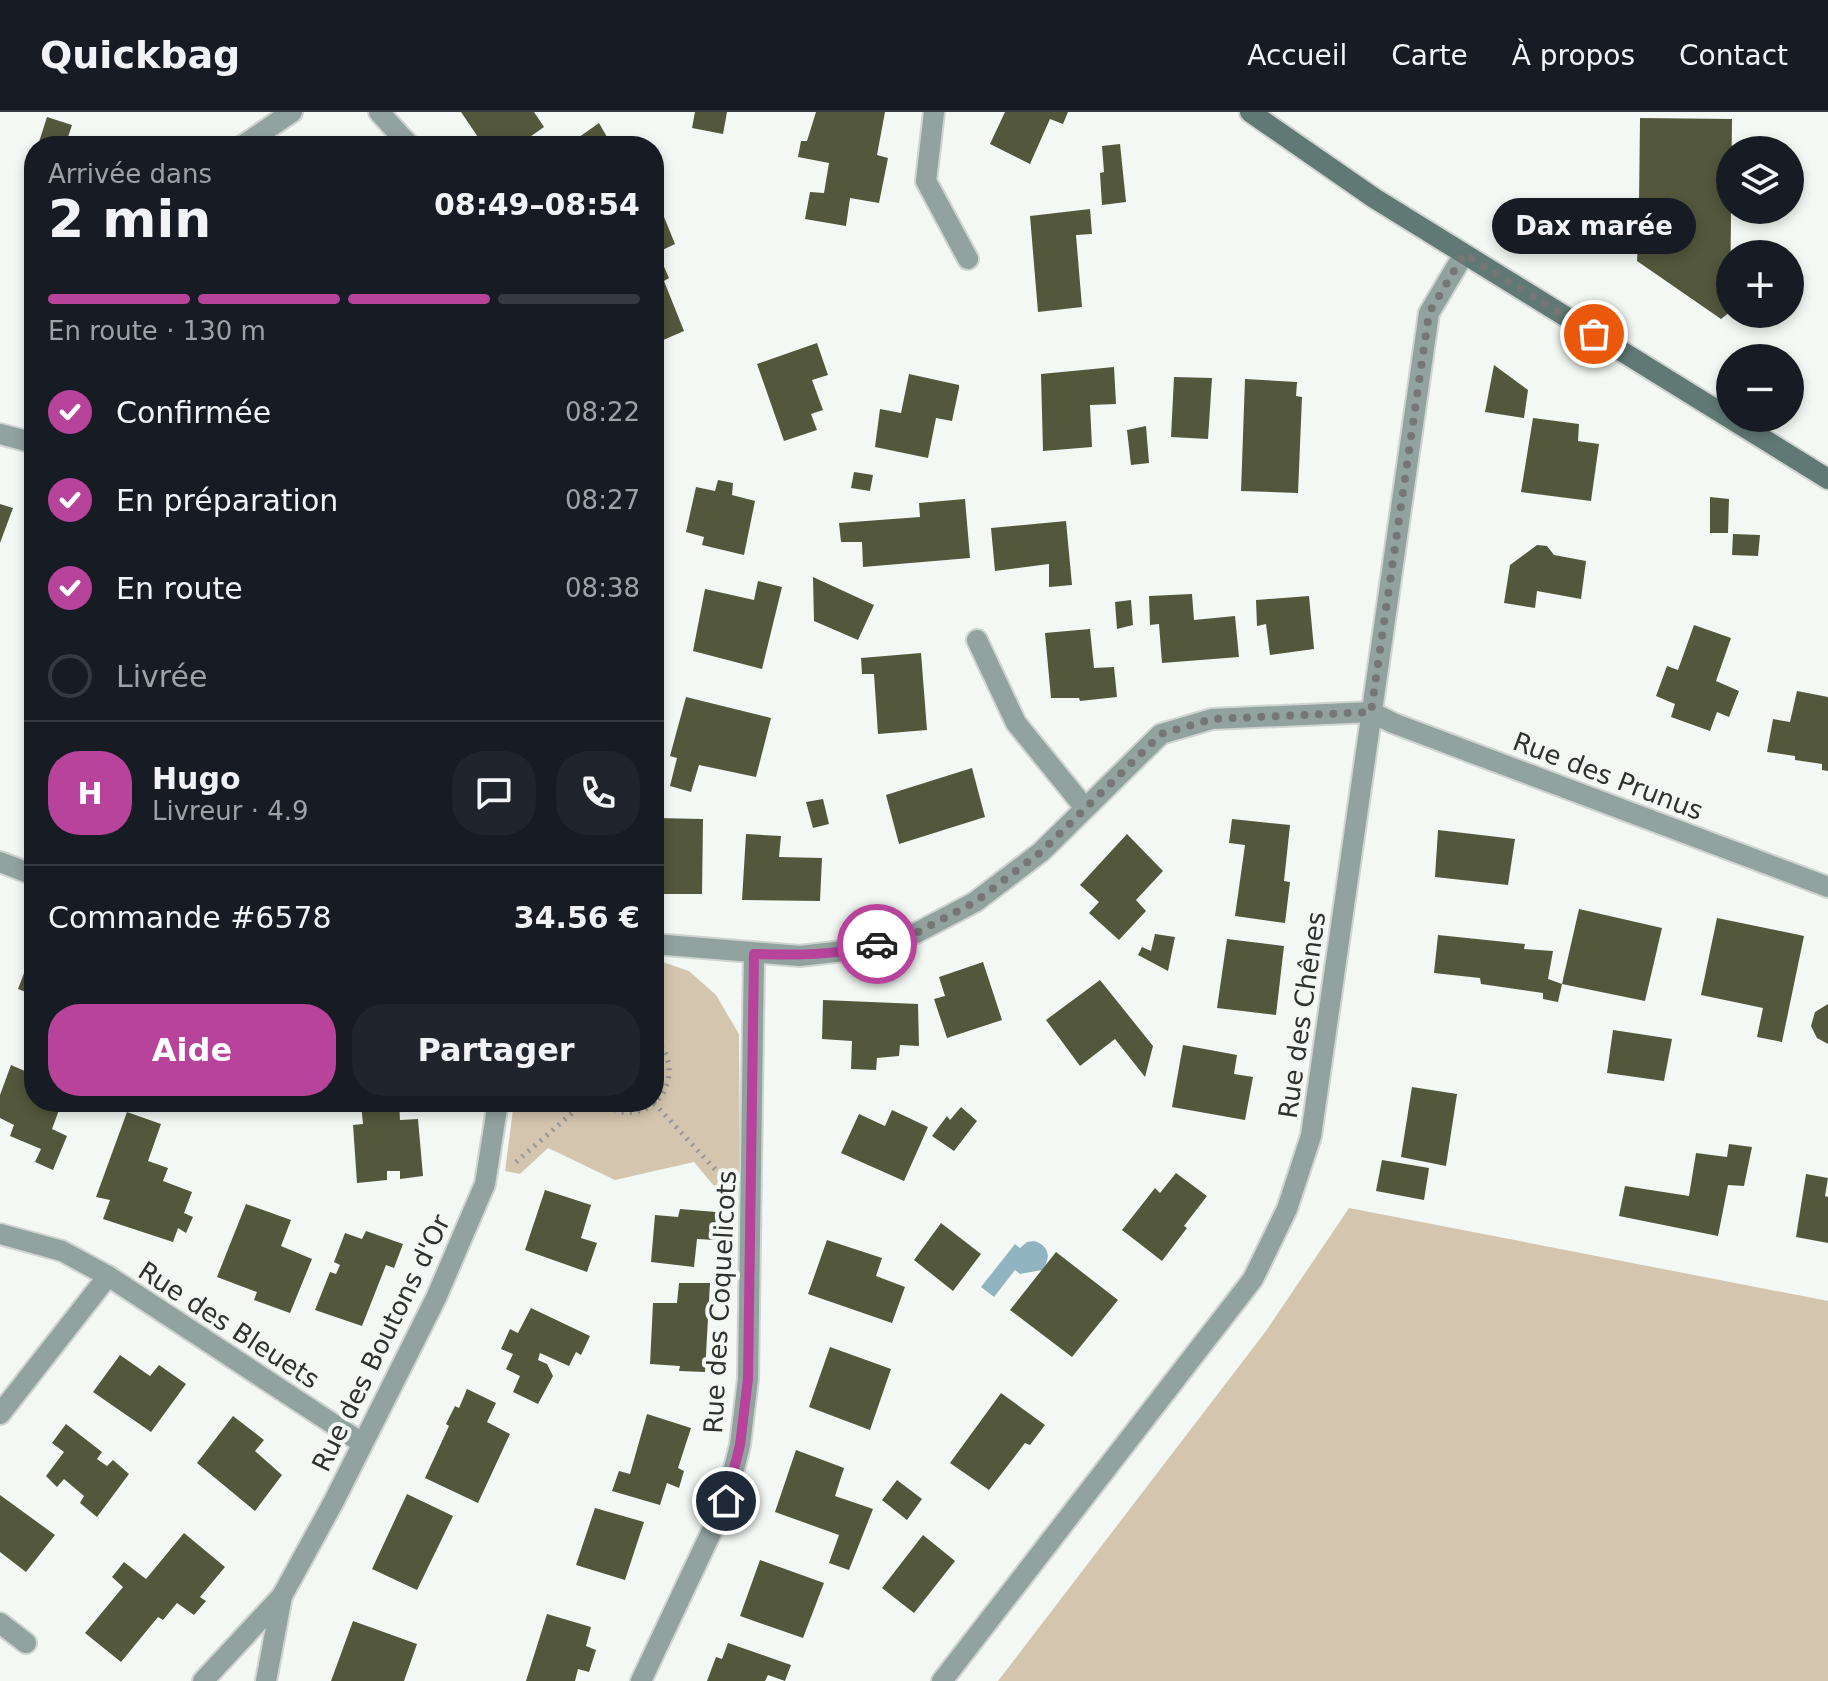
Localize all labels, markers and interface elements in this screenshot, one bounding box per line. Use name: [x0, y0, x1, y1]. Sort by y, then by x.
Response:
text: Quickbag: [40, 33, 240, 77]
text: Accueil: [1247, 39, 1347, 72]
text: Carte: [1391, 39, 1468, 72]
text: À propos: [1512, 39, 1635, 72]
text: Contact: [1679, 39, 1788, 72]
map controls: [1716, 136, 1804, 432]
button: layers: [1716, 136, 1804, 224]
text: Arrivée dans: [48, 159, 212, 189]
text: 08:49–08:54: [434, 187, 640, 222]
text: 2 min: [48, 189, 211, 249]
callout: Dax marée: [1492, 198, 1696, 254]
text: Dax marée: [1515, 211, 1673, 241]
button: +: [1716, 240, 1804, 328]
pin: [1560, 300, 1628, 368]
icon: bag: [1572, 312, 1616, 356]
text: En route · 130 m: [48, 316, 266, 346]
button: −: [1716, 344, 1804, 432]
icon: check: [48, 390, 92, 434]
text: Confirmée: [116, 395, 271, 430]
text: 08:22: [565, 397, 640, 427]
icon: check: [48, 478, 92, 522]
text: En préparation: [116, 483, 338, 518]
text: 08:27: [565, 485, 640, 515]
icon: check: [48, 566, 92, 610]
text: En route: [116, 571, 243, 606]
text: 08:38: [565, 573, 640, 603]
text: Livrée: [116, 659, 207, 694]
street label: Rue des Prunus: [1509, 726, 1707, 826]
button: chat: [452, 751, 536, 835]
button: phone: [556, 751, 640, 835]
text: Hugo: [152, 761, 241, 796]
text: H: [77, 776, 103, 811]
text: Livreur · 4.9: [152, 796, 309, 826]
text: Commande #6578: [48, 900, 332, 935]
text: 34.56 €: [514, 900, 640, 935]
courier: [837, 904, 917, 984]
street label: Rue des Chênes: [1273, 910, 1331, 1120]
icon: car: [855, 922, 899, 966]
button: Aide: [48, 1004, 336, 1096]
button: Partager: [352, 1004, 640, 1096]
street label: Rue des Coquelicots: [698, 1170, 742, 1434]
street label: Rue des Boutons d'Or: [306, 1210, 456, 1476]
street label: Rue des Bleuets: [133, 1255, 325, 1395]
pin: [692, 1467, 760, 1535]
icon: home: [704, 1479, 748, 1523]

